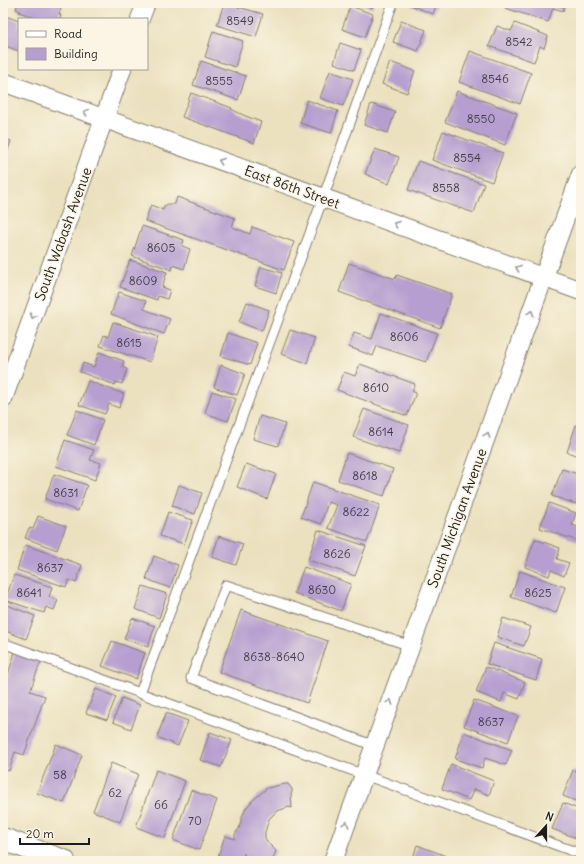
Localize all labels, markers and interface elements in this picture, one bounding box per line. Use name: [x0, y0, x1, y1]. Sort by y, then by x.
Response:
house number: 8549: [226, 13, 254, 28]
legend: [18, 18, 148, 70]
text: Road: [54, 26, 82, 41]
house number: 8542: [505, 34, 533, 49]
text: Building: [54, 46, 98, 61]
house number: 8546: [481, 71, 509, 86]
house number: 8555: [205, 73, 233, 88]
one-way arrow: [82, 108, 89, 116]
house number: 8550: [467, 111, 495, 126]
house number: 8554: [453, 150, 481, 165]
one-way arrow: [217, 157, 224, 165]
street label: East 86th Street: [242, 161, 342, 213]
street label: South Wabash Avenue: [30, 165, 96, 303]
house number: 8558: [432, 180, 460, 195]
one-way arrow: [392, 220, 399, 229]
house number: 8605: [147, 240, 175, 255]
one-way arrow: [515, 265, 522, 273]
house number: 8609: [129, 273, 157, 288]
one-way arrow: [526, 309, 535, 316]
one-way arrow: [29, 313, 37, 320]
house number: 8606: [390, 329, 418, 344]
house number: 8615: [116, 335, 142, 350]
house number: 8610: [363, 380, 389, 395]
house number: 8614: [368, 424, 394, 439]
one-way arrow: [482, 431, 490, 438]
street label: South Michigan Avenue: [423, 446, 491, 590]
house number: 8618: [352, 468, 378, 483]
house number: 8631: [53, 485, 79, 500]
house number: 8622: [343, 504, 370, 519]
house number: 8626: [323, 546, 351, 561]
house number: 8637: [37, 560, 63, 575]
house number: 8630: [308, 582, 336, 597]
house number: 8641: [16, 585, 42, 600]
house number: 8625: [524, 585, 552, 600]
house number: 8638-8640: [243, 649, 305, 664]
one-way arrow: [386, 699, 394, 706]
house number: 8637: [478, 714, 504, 729]
house number: 58: [53, 767, 67, 782]
house number: 62: [108, 785, 122, 800]
house number: 66: [154, 797, 168, 812]
north arrow: [526, 806, 566, 846]
text: N: [544, 809, 556, 825]
house number: 70: [188, 813, 202, 828]
scale bar: [20, 820, 89, 846]
one-way arrow: [342, 821, 350, 828]
text: 20 m: [26, 826, 54, 841]

